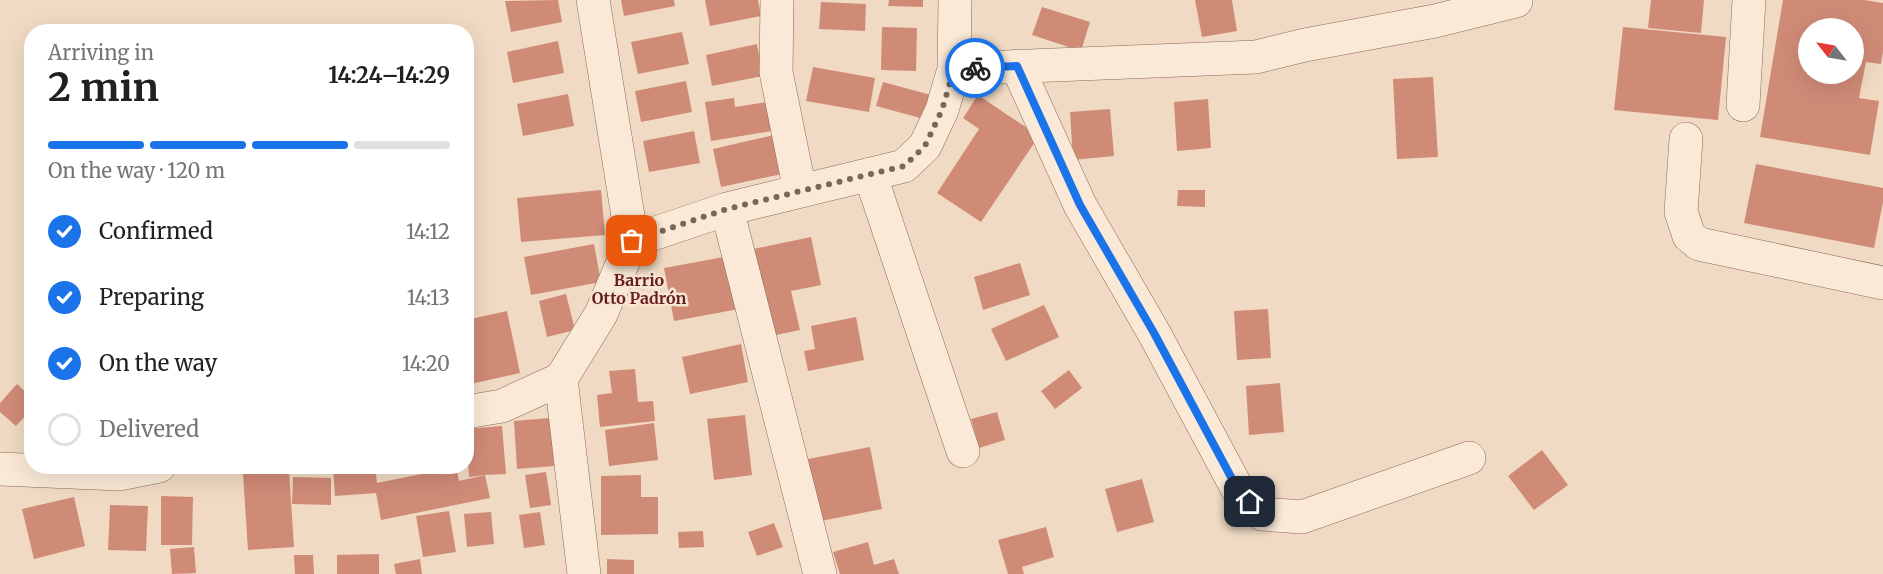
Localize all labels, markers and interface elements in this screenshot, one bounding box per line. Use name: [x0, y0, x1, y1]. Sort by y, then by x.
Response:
north arrow: [1798, 18, 1864, 84]
map controls: [1798, 18, 1864, 84]
courier: [945, 38, 1005, 98]
text: Arriving in: [48, 40, 154, 65]
icon: bike: [959, 52, 992, 85]
text: 14:24–14:29: [328, 61, 450, 89]
text: 2 min: [48, 63, 159, 112]
text: On the way · 120 m: [48, 158, 225, 183]
icon: check: [48, 215, 81, 248]
pin: [606, 215, 657, 266]
text: Confirmed: [99, 217, 213, 245]
text: 14:12: [406, 219, 450, 244]
icon: bag: [615, 224, 648, 257]
district label: Barrio Otto Padrón: [592, 270, 686, 308]
icon: check: [48, 281, 81, 314]
text: Preparing: [99, 283, 204, 311]
text: 14:13: [407, 285, 450, 310]
icon: check: [48, 347, 81, 380]
text: On the way: [99, 349, 217, 377]
text: 14:20: [402, 351, 450, 376]
text: Delivered: [99, 415, 199, 443]
pin: [1224, 476, 1275, 527]
icon: home: [1233, 485, 1266, 518]

